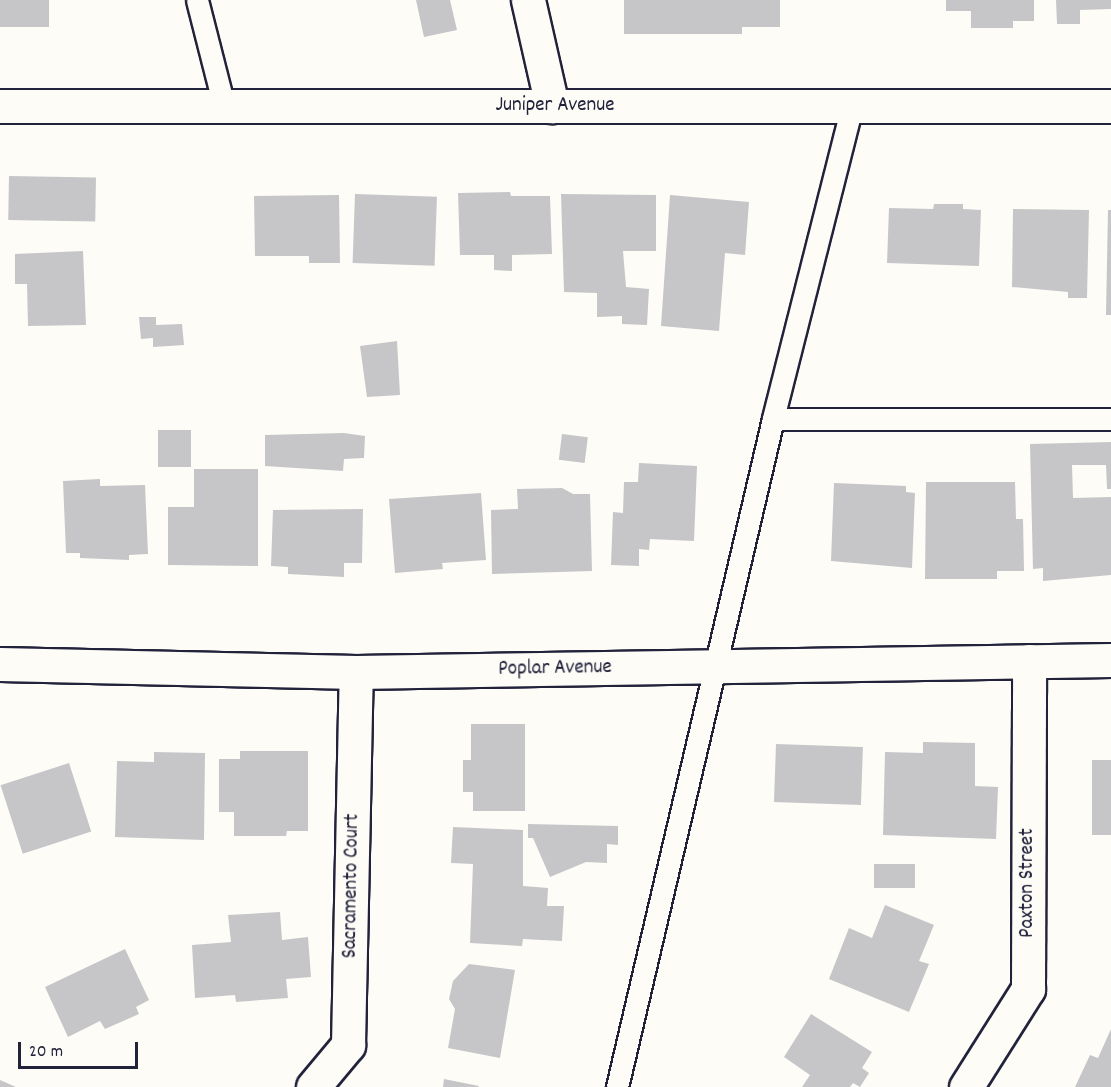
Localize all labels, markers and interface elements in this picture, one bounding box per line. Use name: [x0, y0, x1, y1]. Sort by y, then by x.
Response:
street label: Juniper Avenue: [495, 93, 615, 119]
street label: Poplar Avenue: [498, 655, 612, 683]
street label: Sacramento Court: [338, 813, 366, 959]
street label: Paxton Street: [1015, 828, 1041, 938]
scale bar: [21, 1030, 141, 1068]
text: 20 m: [29, 1040, 63, 1065]

